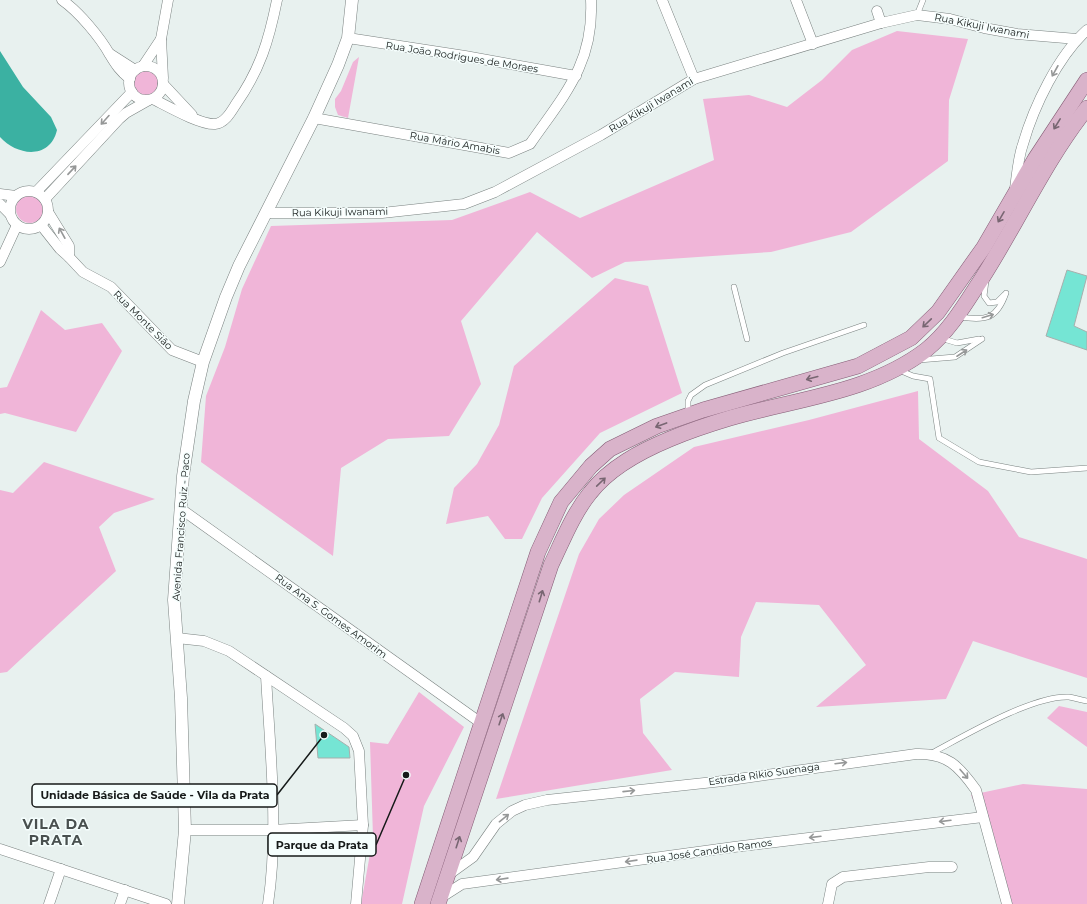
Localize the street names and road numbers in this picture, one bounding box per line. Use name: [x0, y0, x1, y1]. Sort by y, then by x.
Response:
street label: Rua Kikuji Iwanami: [933, 10, 1031, 42]
street label: Rua João Rodrigues de Moraes: [385, 39, 539, 75]
street label: Rua Kikuji Iwanami: [606, 75, 696, 135]
street label: Rua Mário Amabis: [409, 129, 501, 157]
street label: Rua Kikuji Iwanami: [292, 205, 388, 219]
street label: Rua Monte Sião: [111, 288, 175, 352]
street label: Avenida Francisco Ruiz - Paco: [169, 452, 193, 602]
street label: Rua Ana S. Gomes Amorim: [272, 571, 390, 661]
street label: Estrada Rikio Suenaga: [708, 760, 820, 788]
street label: Rua José Candido Ramos: [645, 836, 773, 866]

